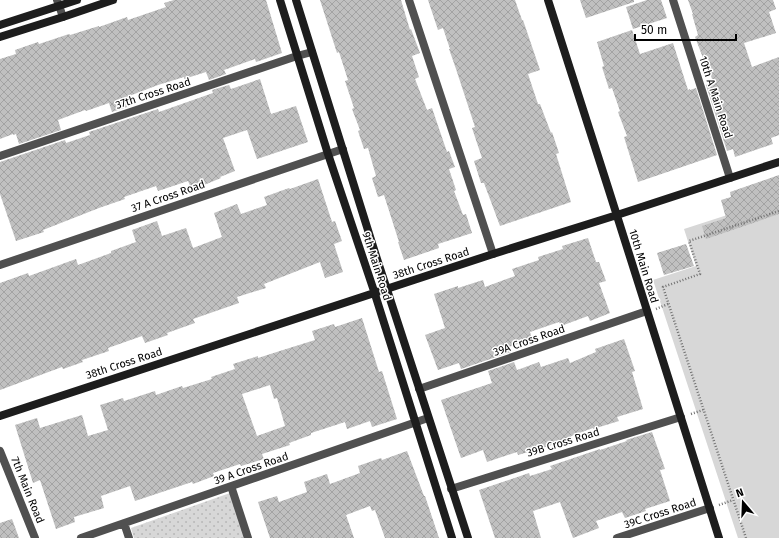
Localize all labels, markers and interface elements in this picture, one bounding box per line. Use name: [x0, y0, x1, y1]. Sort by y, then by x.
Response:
scale bar: [635, 16, 736, 42]
text: 50 m: [641, 23, 667, 37]
street label: 10th A Main Road: [696, 54, 735, 140]
street label: 37th Cross Road: [114, 75, 192, 112]
street label: 37 A Cross Road: [130, 178, 207, 215]
street label: 10th Main Road: [626, 228, 661, 305]
street label: 9th Main Road: [359, 230, 394, 302]
street label: 38th Cross Road: [391, 245, 471, 282]
street label: 39A Cross Road: [492, 322, 567, 359]
street label: 38th Cross Road: [84, 345, 164, 382]
street label: 39B Cross Road: [525, 425, 601, 460]
street label: 39 A Cross Road: [212, 450, 290, 487]
street label: 7th Main Road: [8, 455, 47, 525]
north arrow: [723, 482, 763, 522]
text: N: [734, 486, 745, 500]
street label: 39C Cross Road: [622, 496, 698, 531]

